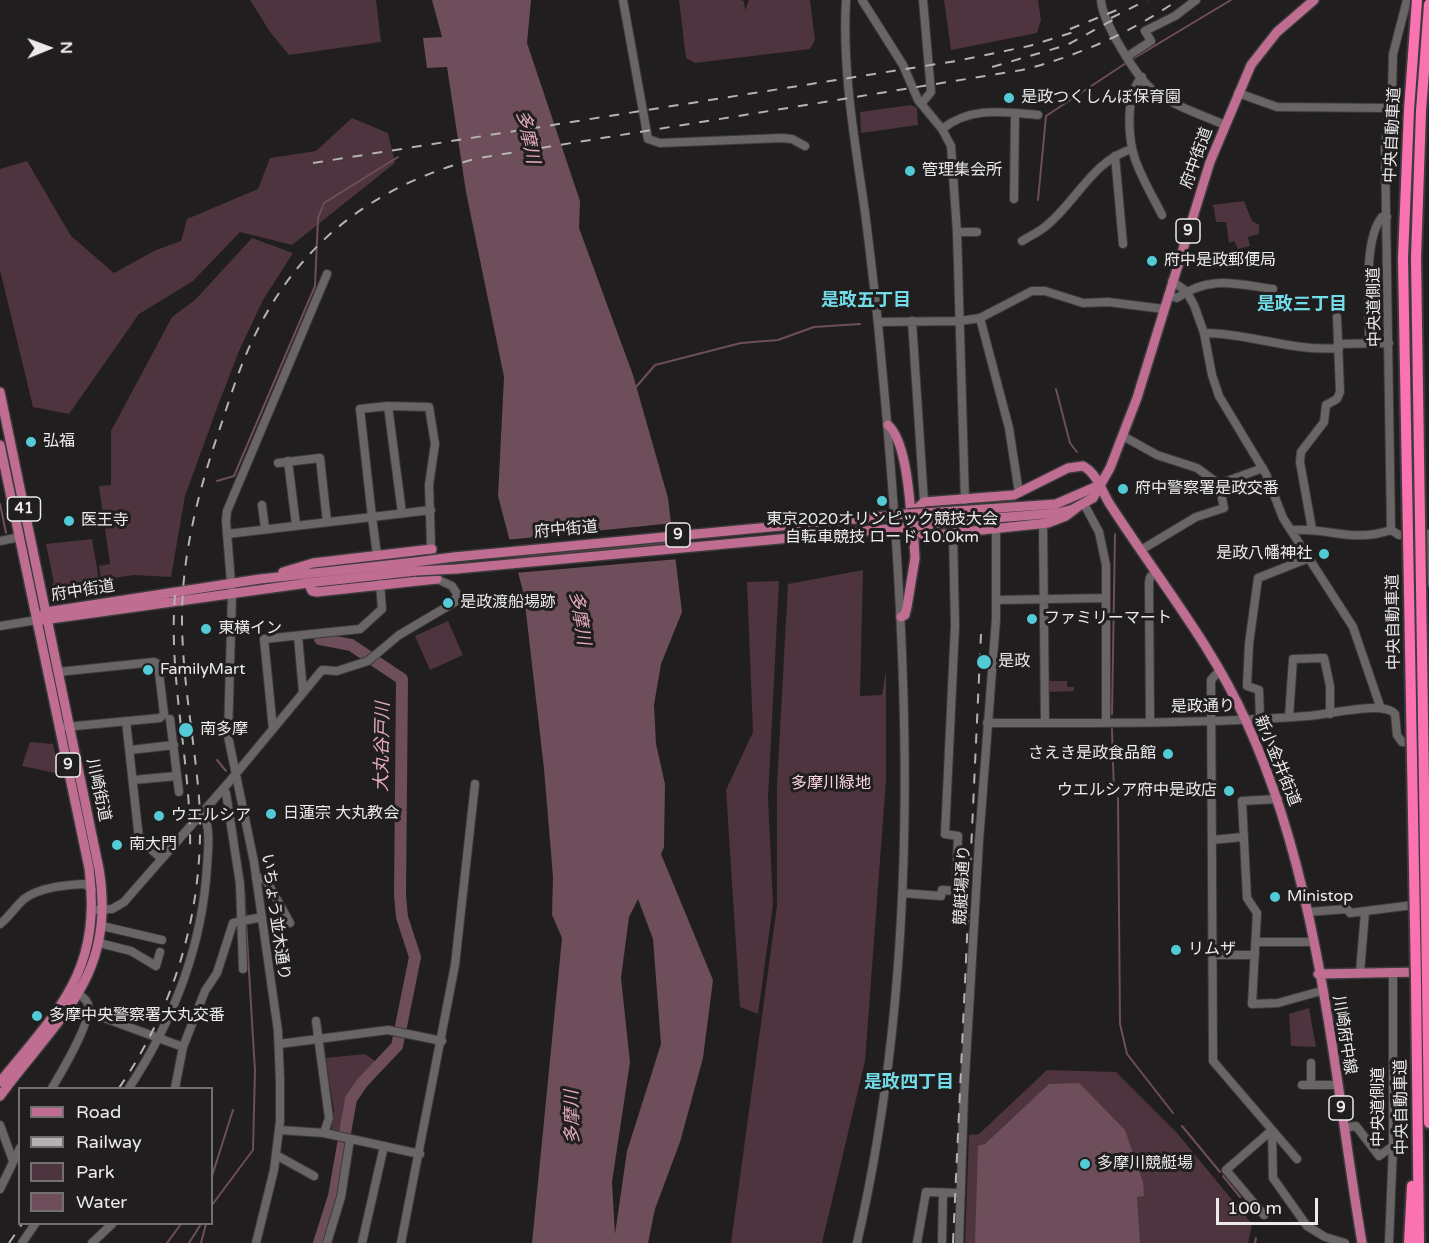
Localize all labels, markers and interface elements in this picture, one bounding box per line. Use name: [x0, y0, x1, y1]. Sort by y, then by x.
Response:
north arrow: [18, 18, 78, 78]
text: N: [56, 41, 76, 54]
street label: 中央自動車道: [1381, 87, 1405, 183]
place label: 是政つくしんぼ保育園: [1021, 88, 1181, 108]
marker: 是政つくしんぼ保育園: [1002, 91, 1016, 105]
water label: 多摩川: [511, 108, 543, 166]
street label: 府中街道: [1177, 125, 1217, 191]
place label: 管理集会所: [922, 161, 1002, 181]
marker: 管理集会所: [903, 164, 917, 178]
road number: 9: [1176, 219, 1200, 243]
place label: 府中是政郵便局: [1164, 251, 1276, 271]
marker: 府中是政郵便局: [1145, 254, 1159, 268]
street label: 中央道側道: [1365, 267, 1385, 347]
district label: 是政五丁目: [821, 290, 911, 312]
district label: 是政三丁目: [1257, 294, 1347, 316]
place label: 弘福: [43, 432, 75, 452]
marker: 弘福: [24, 435, 38, 449]
place label: 府中警察署是政交番: [1135, 479, 1279, 499]
marker: 府中警察署是政交番: [1116, 482, 1130, 496]
marker: 東京2020オリンピック競技大会 自転車競技 ロード 10.0km: [875, 494, 889, 508]
road number: 41: [8, 497, 40, 521]
place label: 東京2020オリンピック競技大会 自転車競技 ロード 10.0km: [766, 510, 998, 548]
place label: 医王寺: [81, 511, 129, 531]
marker: 医王寺: [62, 514, 76, 528]
street label: 府中街道: [533, 518, 599, 542]
road number: 9: [666, 523, 690, 547]
place label: 是政八幡神社: [1216, 544, 1312, 564]
marker: 是政八幡神社: [1317, 547, 1331, 561]
street label: 中央自動車道: [1384, 574, 1404, 670]
street label: 府中街道: [50, 577, 116, 605]
water label: 多摩川: [564, 590, 594, 646]
place label: 是政渡船場跡: [460, 593, 556, 613]
marker: 是政渡船場跡: [441, 596, 455, 610]
place label: ファミリーマート: [1044, 609, 1172, 629]
marker: ファミリーマート: [1025, 612, 1039, 626]
place label: 東横イン: [218, 619, 282, 639]
marker: 東横イン: [199, 622, 213, 636]
place label: 是政: [998, 652, 1030, 672]
marker: 是政: [975, 653, 993, 671]
place label: FamilyMart: [160, 660, 245, 680]
marker: FamilyMart: [141, 663, 155, 677]
street label: 是政通り: [1171, 697, 1235, 717]
water label: 大丸谷戸川: [371, 702, 395, 792]
street label: 新小金井街道: [1250, 713, 1304, 809]
place label: 南多摩: [200, 720, 248, 740]
marker: 南多摩: [177, 721, 195, 739]
place label: さえき是政食品館: [1028, 744, 1156, 764]
marker: さえき是政食品館: [1161, 747, 1175, 761]
road number: 9: [56, 753, 80, 777]
street label: 川崎街道: [82, 757, 114, 823]
park label: 多摩川緑地: [791, 774, 871, 794]
place label: ウエルシア府中是政店: [1057, 781, 1217, 801]
marker: ウエルシア府中是政店: [1222, 784, 1236, 798]
place label: 日蓮宗 大丸教会: [283, 804, 399, 824]
place label: ウエルシア: [171, 806, 251, 826]
marker: 日蓮宗 大丸教会: [264, 807, 278, 821]
marker: ウエルシア: [152, 809, 166, 823]
place label: 南大門: [129, 835, 177, 855]
marker: 南大門: [110, 838, 124, 852]
street label: 競艇場通り: [951, 845, 975, 925]
street label: いちょう並木通り: [257, 852, 293, 982]
place label: Ministop: [1287, 887, 1353, 907]
marker: Ministop: [1268, 890, 1282, 904]
place label: リムザ: [1188, 940, 1236, 960]
marker: リムザ: [1169, 943, 1183, 957]
street label: 川崎府中線: [1328, 994, 1360, 1076]
place label: 多摩中央警察署大丸交番: [49, 1006, 225, 1026]
marker: 多摩中央警察署大丸交番: [30, 1009, 44, 1023]
street label: 中央自動車道: [1392, 1059, 1412, 1155]
street label: 中央道側道: [1369, 1067, 1389, 1147]
district label: 是政四丁目: [864, 1072, 954, 1094]
legend: [18, 1087, 213, 1225]
water label: 多摩川: [562, 1090, 584, 1144]
road number: 9: [1329, 1096, 1353, 1120]
text: Road: [76, 1101, 121, 1123]
text: Railway: [76, 1131, 142, 1153]
place label: 多摩川競艇場: [1097, 1154, 1193, 1174]
marker: 多摩川競艇場: [1078, 1157, 1092, 1171]
text: Park: [76, 1161, 114, 1183]
scale bar: [1219, 1186, 1321, 1224]
text: Water: [76, 1191, 127, 1213]
text: 100 m: [1227, 1197, 1282, 1219]

